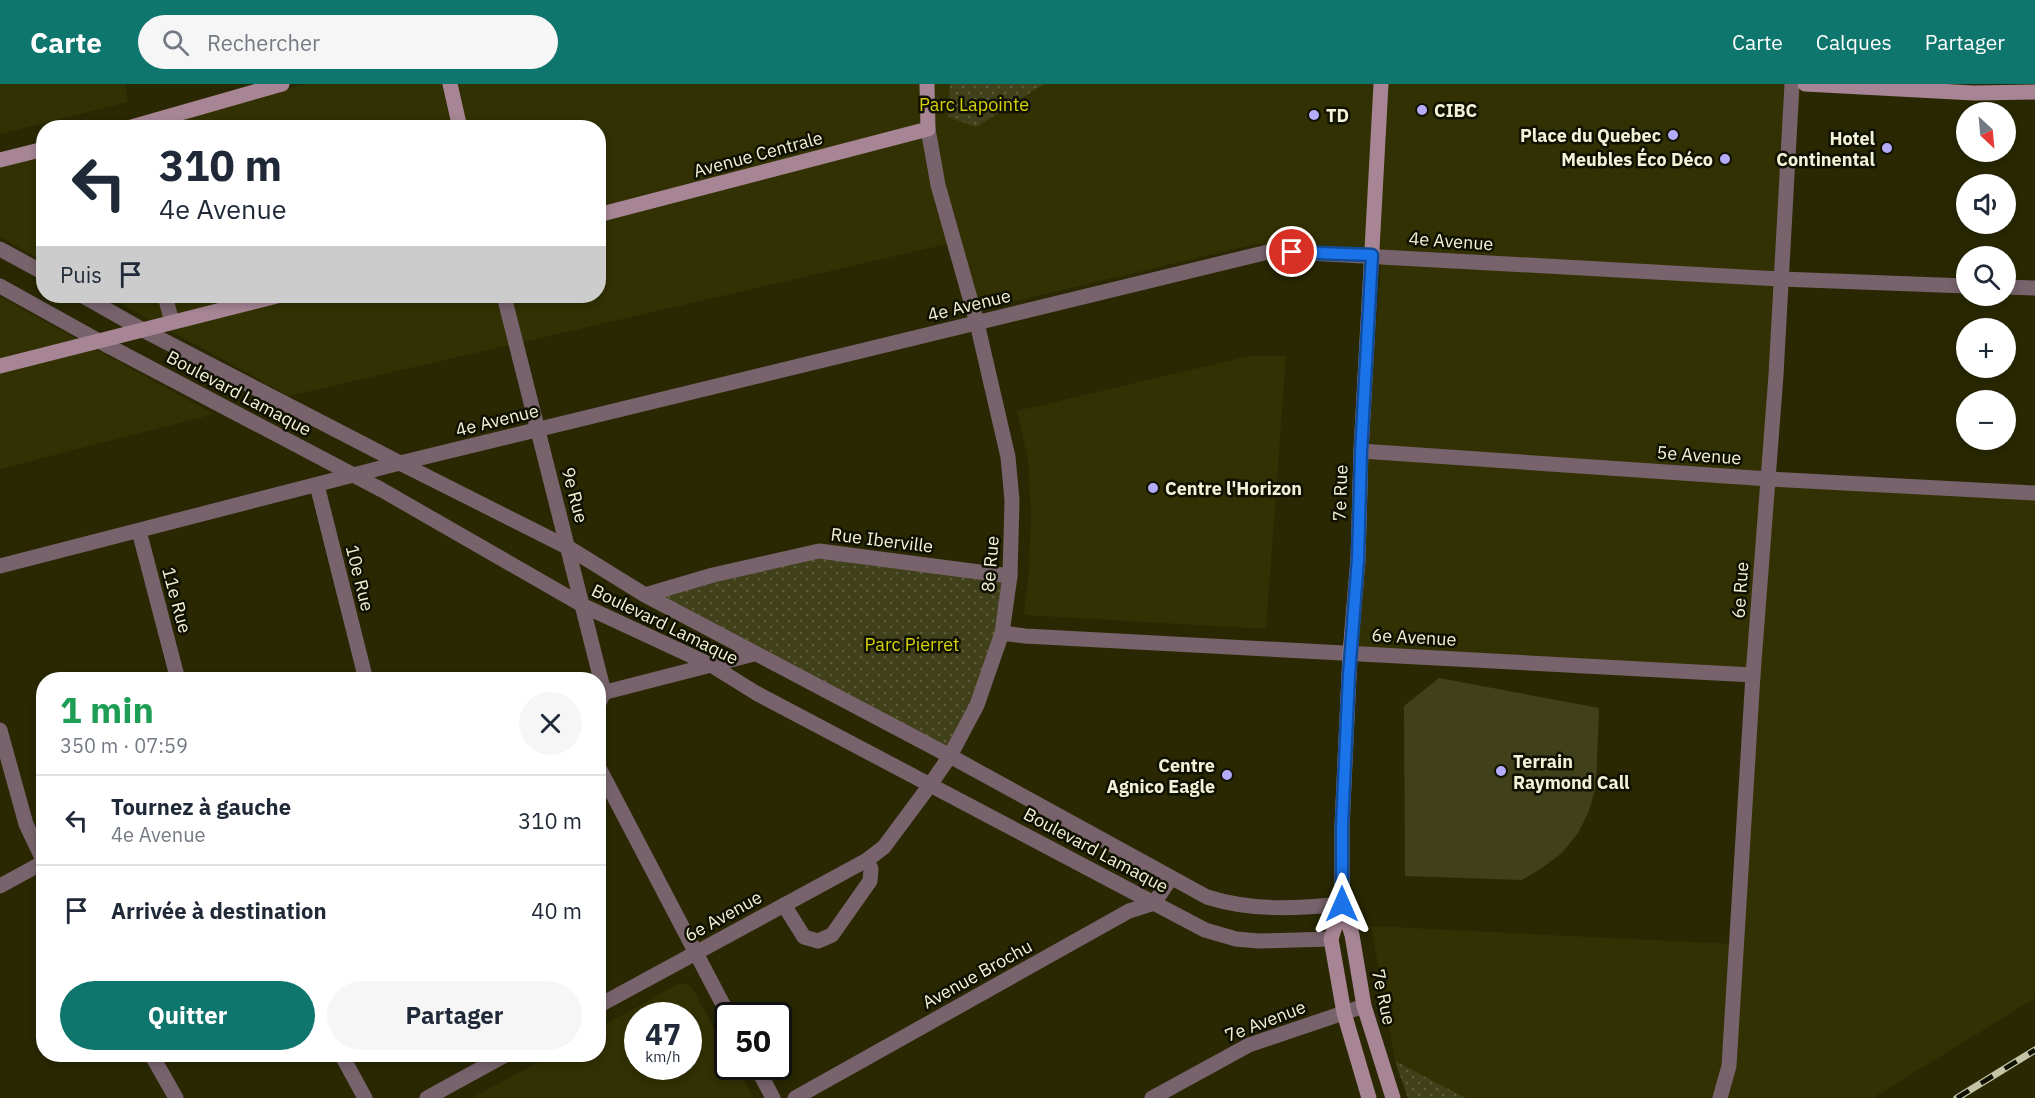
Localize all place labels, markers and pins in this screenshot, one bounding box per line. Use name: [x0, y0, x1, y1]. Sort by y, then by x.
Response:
place label: CIBC: [1434, 99, 1477, 122]
marker: CIBC: [1415, 103, 1429, 117]
place label: TD: [1326, 104, 1349, 127]
marker: TD: [1307, 108, 1321, 122]
place label: Place du Quebec: [1520, 124, 1661, 147]
place label: Hotel Continental: [1776, 127, 1876, 171]
marker: Place du Quebec: [1666, 128, 1680, 142]
marker: Hotel Continental: [1880, 141, 1894, 155]
place label: Meubles Éco Déco: [1561, 147, 1713, 171]
marker: Meubles Éco Déco: [1718, 152, 1732, 166]
pin: [1266, 226, 1317, 277]
place label: Centre l'Horizon: [1165, 477, 1302, 500]
marker: Centre l'Horizon: [1146, 481, 1160, 495]
place label: Terrain Raymond Call: [1513, 750, 1630, 794]
place label: Centre Agnico Eagle: [1107, 754, 1215, 798]
marker: Terrain Raymond Call: [1494, 764, 1508, 778]
marker: Centre Agnico Eagle: [1220, 768, 1234, 782]

